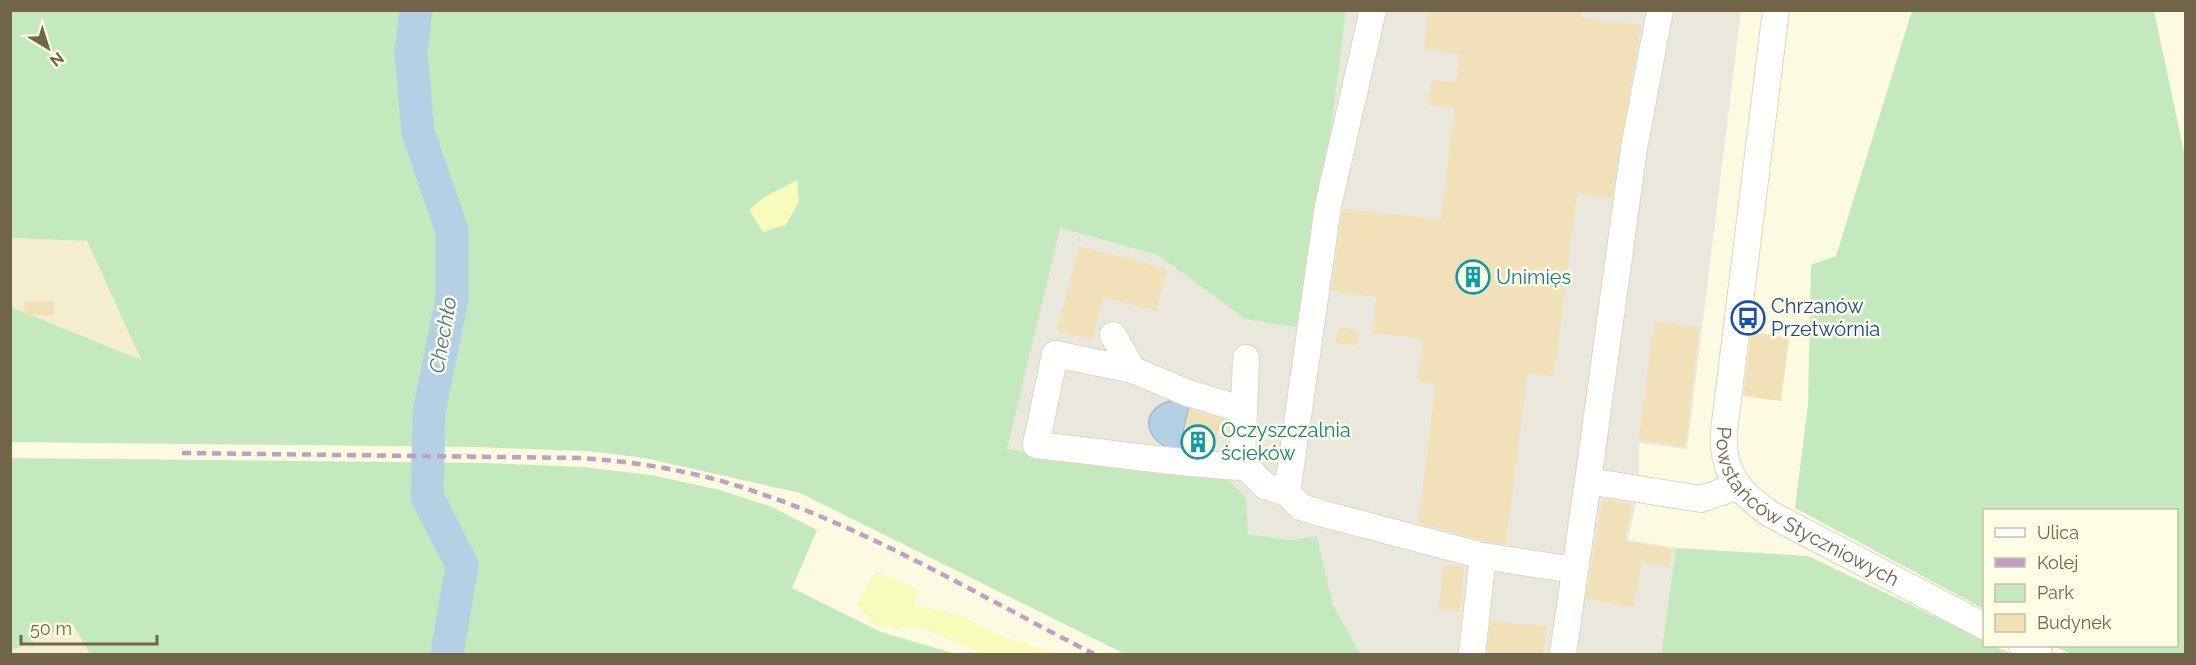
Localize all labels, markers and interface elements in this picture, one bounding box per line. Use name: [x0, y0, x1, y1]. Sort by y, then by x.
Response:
north arrow: [18, 18, 78, 78]
text: N: [46, 48, 68, 71]
building icon: Unimięs: [1455, 259, 1491, 295]
place label: Unimięs: [1496, 265, 1571, 289]
place label: Chrzanów Przetwórnia: [1771, 294, 1880, 341]
water label: Chechło: [423, 295, 462, 375]
bus stop icon: Chrzanów Przetwórnia: [1730, 300, 1766, 336]
place label: Oczyszczalnia ścieków: [1221, 418, 1351, 465]
building icon: Oczyszczalnia ścieków: [1180, 424, 1216, 460]
street label: Powstańców Styczniowych: [1712, 426, 1903, 591]
legend: [1983, 509, 2178, 647]
text: Ulica: [2037, 522, 2079, 543]
text: Kolej: [2037, 552, 2078, 573]
text: Park: [2037, 582, 2074, 603]
scale bar: [21, 608, 158, 646]
text: Budynek: [2037, 612, 2112, 633]
text: 50 m: [30, 618, 72, 639]

